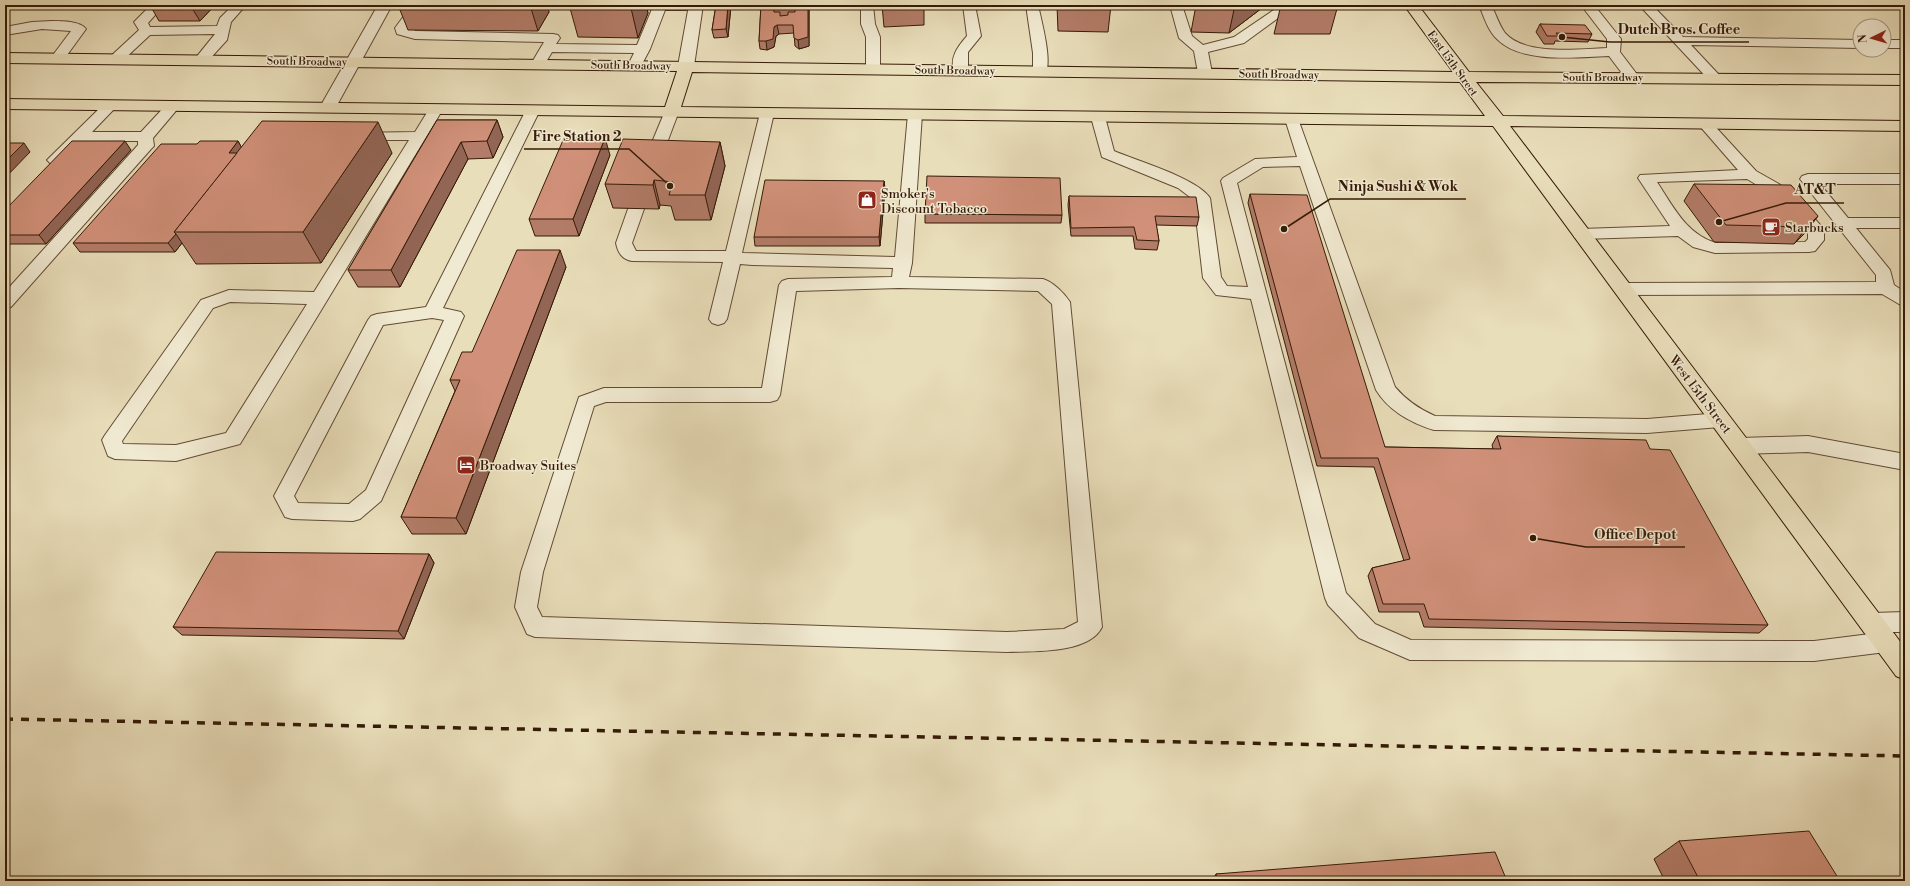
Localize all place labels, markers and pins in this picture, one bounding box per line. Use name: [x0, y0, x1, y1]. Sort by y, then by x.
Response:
callout: Dutch Bros. Coffee: [1610, 16, 1749, 42]
callout: Fire Station 2: [524, 123, 629, 149]
callout: Ninja Sushi & Wok: [1330, 173, 1466, 199]
callout: AT&T: [1786, 177, 1844, 203]
place label: Smoker's Discount Tobacco: [881, 186, 987, 217]
shop icon: Smoker's Discount Tobacco: [856, 189, 878, 211]
cafe icon: Starbucks: [1760, 216, 1782, 238]
place label: Starbucks: [1785, 220, 1844, 236]
hotel icon: Broadway Suites: [455, 454, 477, 476]
place label: Broadway Suites: [479, 458, 577, 474]
callout: Office Depot: [1586, 521, 1685, 547]

